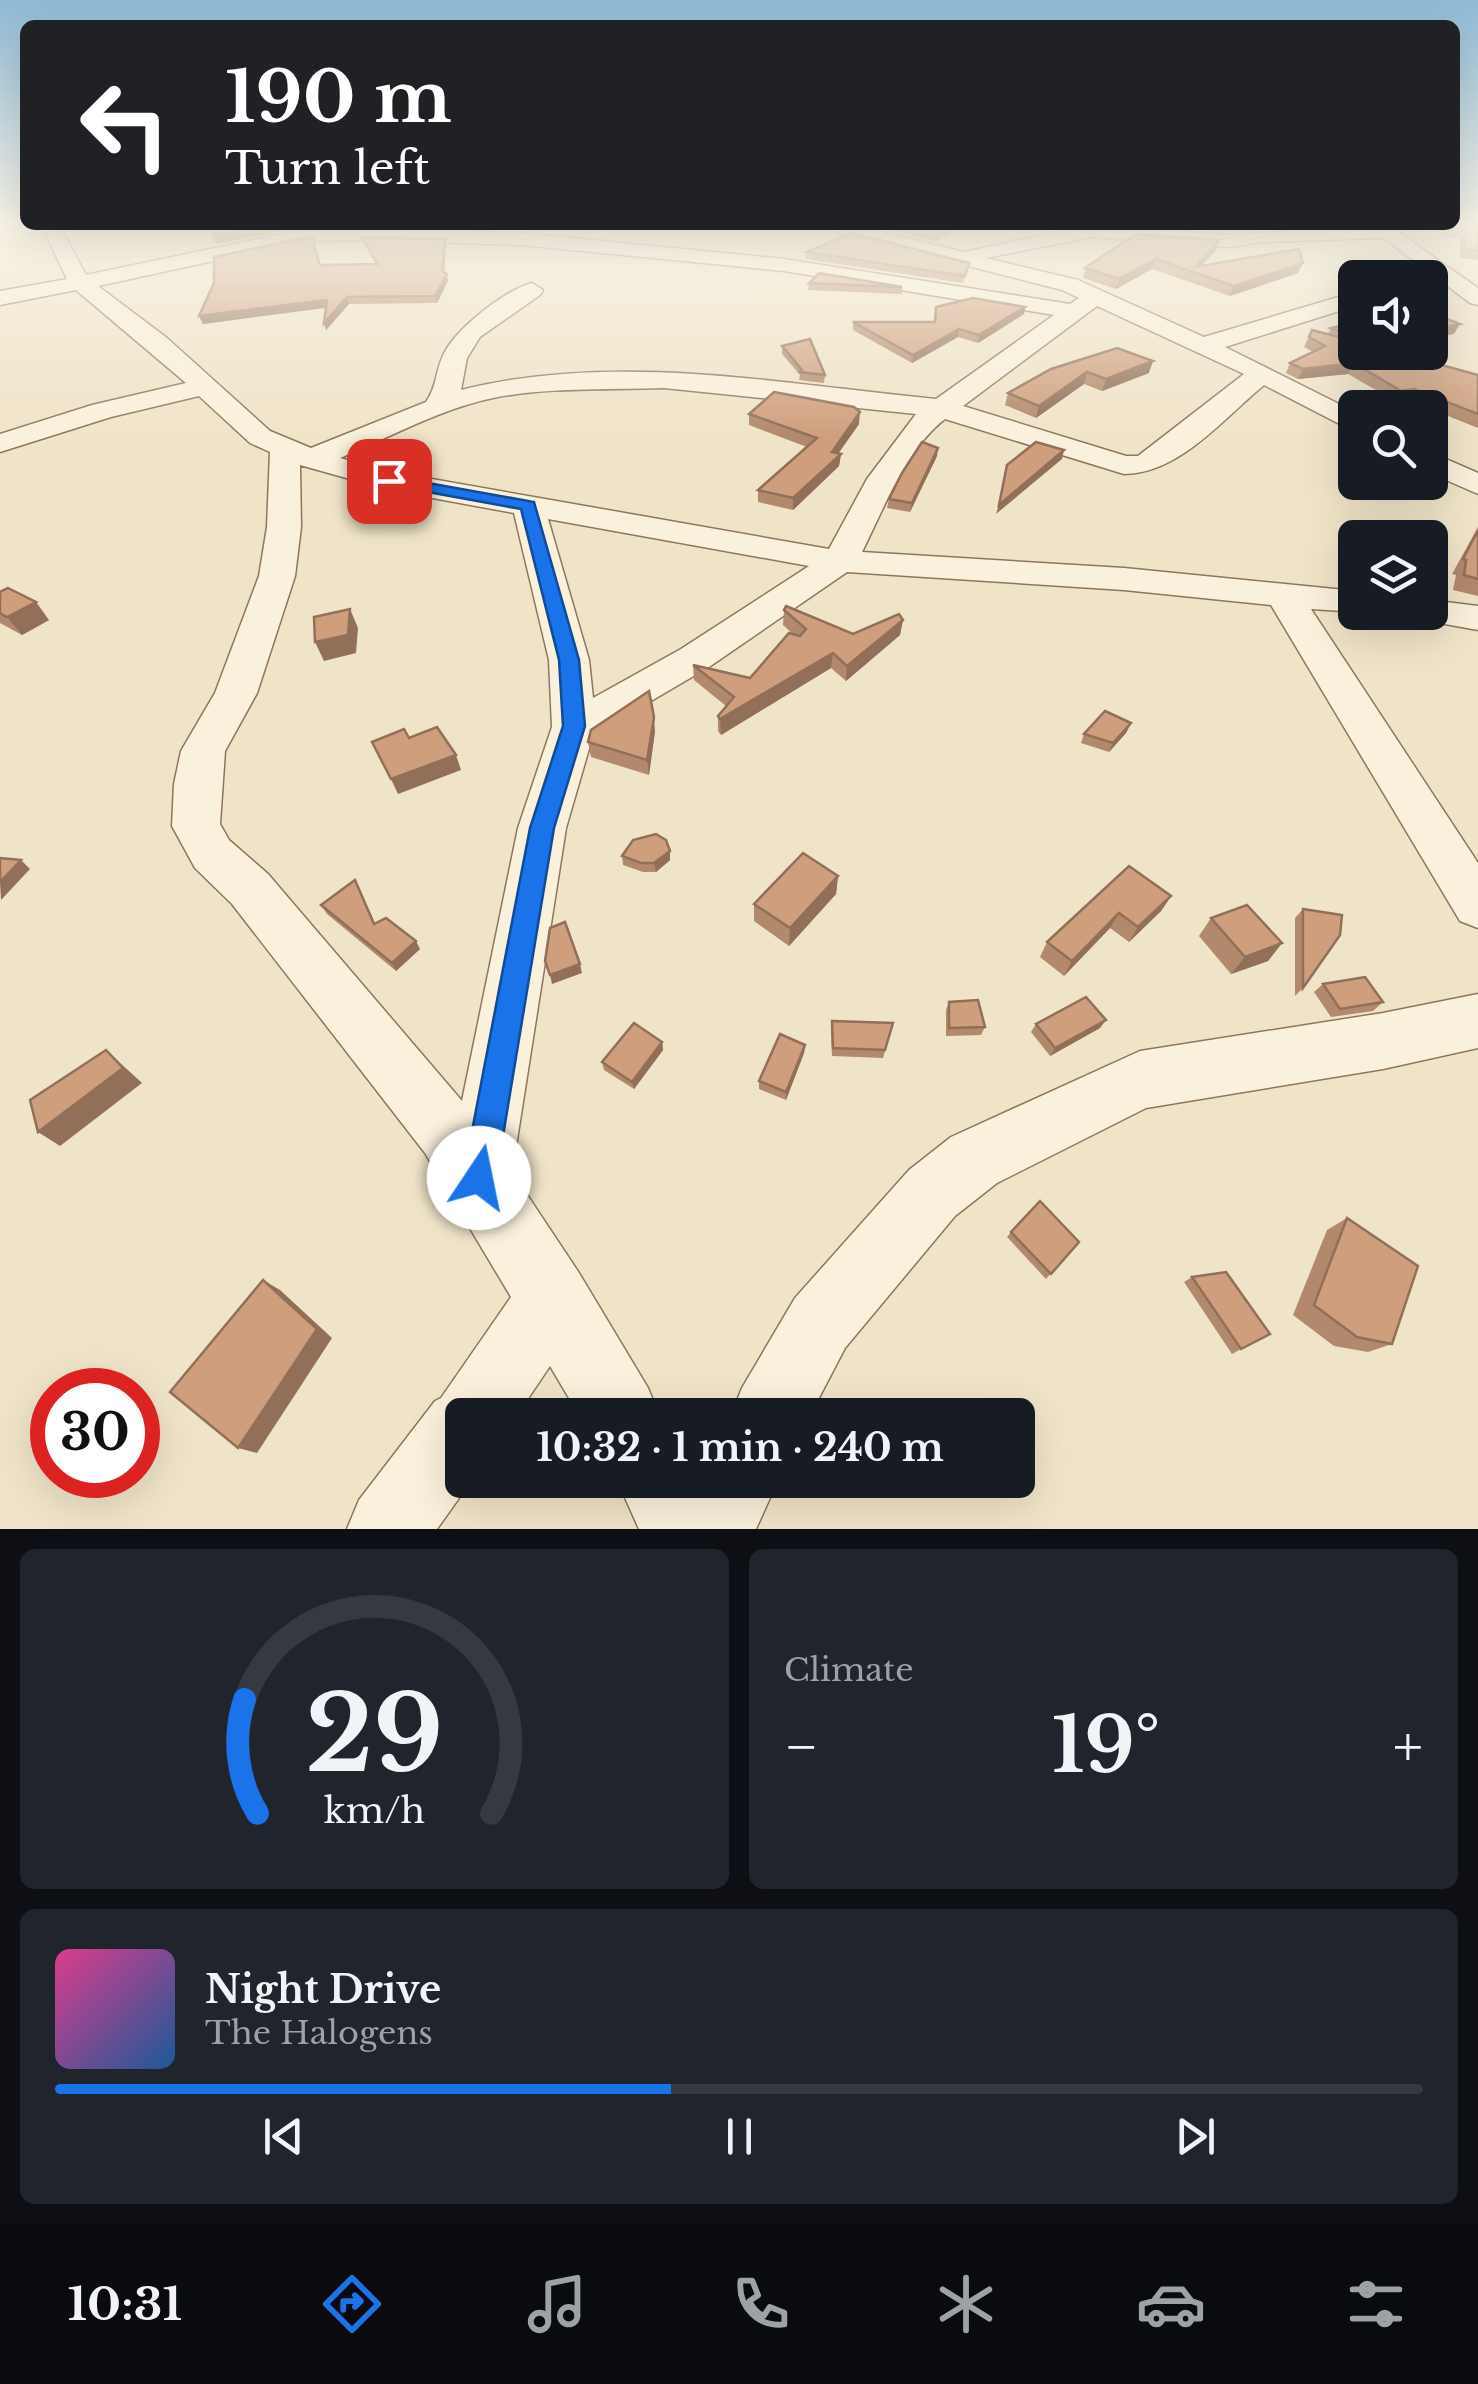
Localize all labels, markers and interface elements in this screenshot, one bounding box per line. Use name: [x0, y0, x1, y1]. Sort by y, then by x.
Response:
text: 190 m: [225, 54, 452, 141]
icon: left: [60, 60, 190, 190]
text: Turn left: [225, 140, 430, 196]
map controls: [1338, 260, 1448, 630]
button: sound: [1338, 260, 1448, 370]
button: search: [1338, 390, 1448, 500]
pin: [347, 439, 432, 524]
icon: arrive: [362, 454, 417, 509]
button: layers: [1338, 520, 1448, 630]
position arrow: [427, 1126, 531, 1230]
speed limit sign: 30: [30, 1368, 160, 1498]
text: 10:32 · 1 min · 240 m: [536, 1424, 944, 1471]
text: Climate: [784, 1650, 913, 1690]
text: 29: [306, 1670, 443, 1799]
text: 19°: [1052, 1699, 1160, 1792]
text: −: [784, 1713, 819, 1781]
text: +: [1393, 1713, 1423, 1781]
text: km/h: [324, 1788, 425, 1833]
text: Night Drive: [205, 1966, 441, 2013]
text: The Halogens: [205, 2013, 433, 2053]
icon: previous: [256, 2109, 311, 2164]
icon: pause: [712, 2109, 767, 2164]
icon: next: [1168, 2109, 1223, 2164]
icon: directions: [317, 2269, 387, 2339]
icon: music: [522, 2269, 592, 2339]
icon: phone: [726, 2269, 796, 2339]
icon: climate: [931, 2269, 1001, 2339]
icon: car: [1136, 2269, 1206, 2339]
icon: filters: [1341, 2269, 1411, 2339]
text: 10:31: [67, 2276, 182, 2332]

